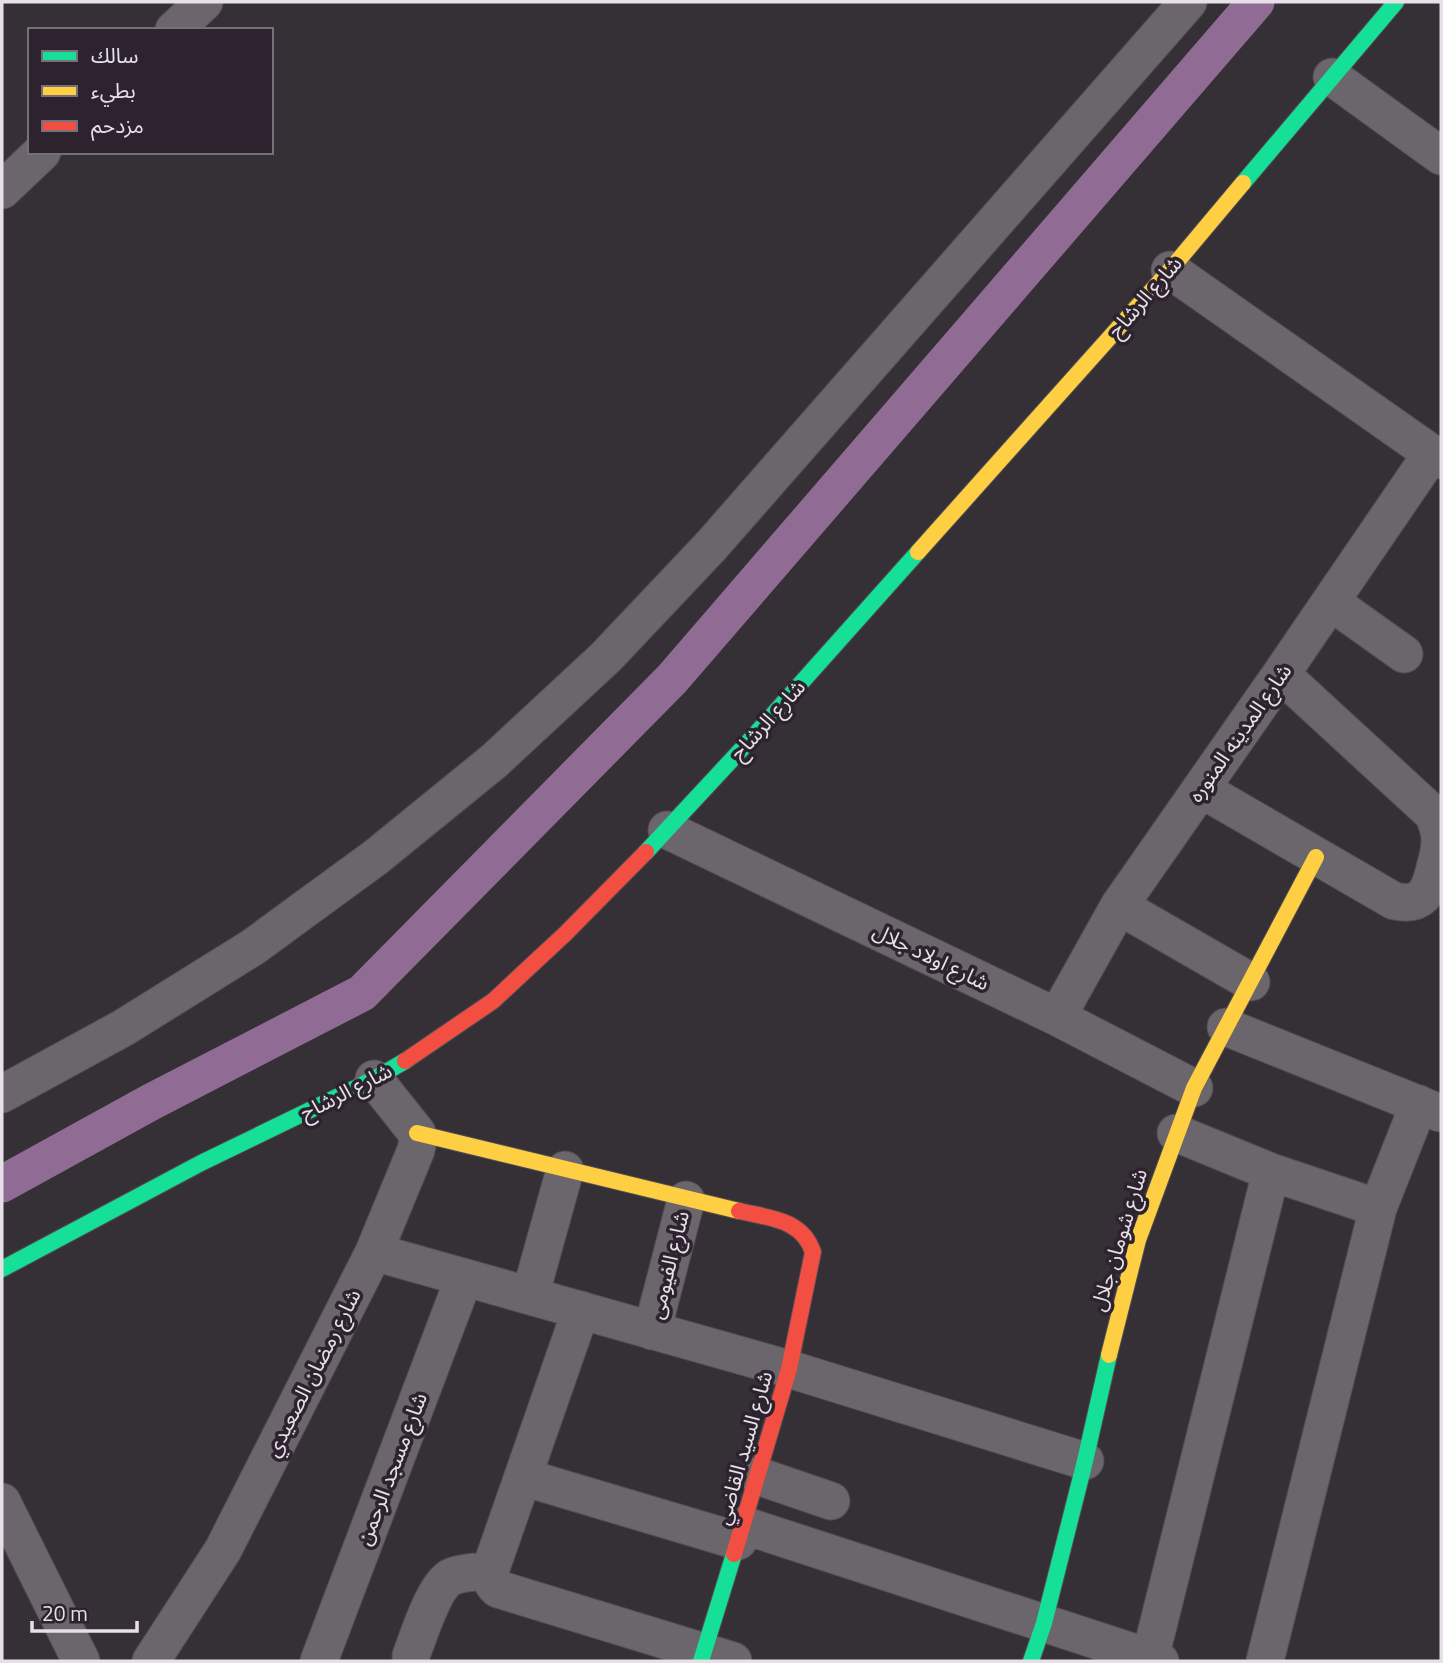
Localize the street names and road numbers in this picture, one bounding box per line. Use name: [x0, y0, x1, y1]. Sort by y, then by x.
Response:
street label: شارع الرشاح: [1099, 248, 1189, 344]
street label: شارع المدينه المنوره: [1179, 657, 1299, 808]
street label: شارع الرشاح: [722, 672, 812, 767]
street label: شارع اولاد جلال: [868, 914, 995, 998]
street label: شارع الرشاح: [294, 1054, 397, 1128]
street label: شارع شومان جلال: [1081, 1164, 1155, 1315]
street label: شارع الفيومى: [639, 1207, 697, 1322]
street label: شارع رمضان الصعيدي: [256, 1283, 369, 1463]
street label: شارع السيد القاضي: [706, 1367, 781, 1529]
street label: شارع مسجد الرحمن: [347, 1388, 435, 1550]

